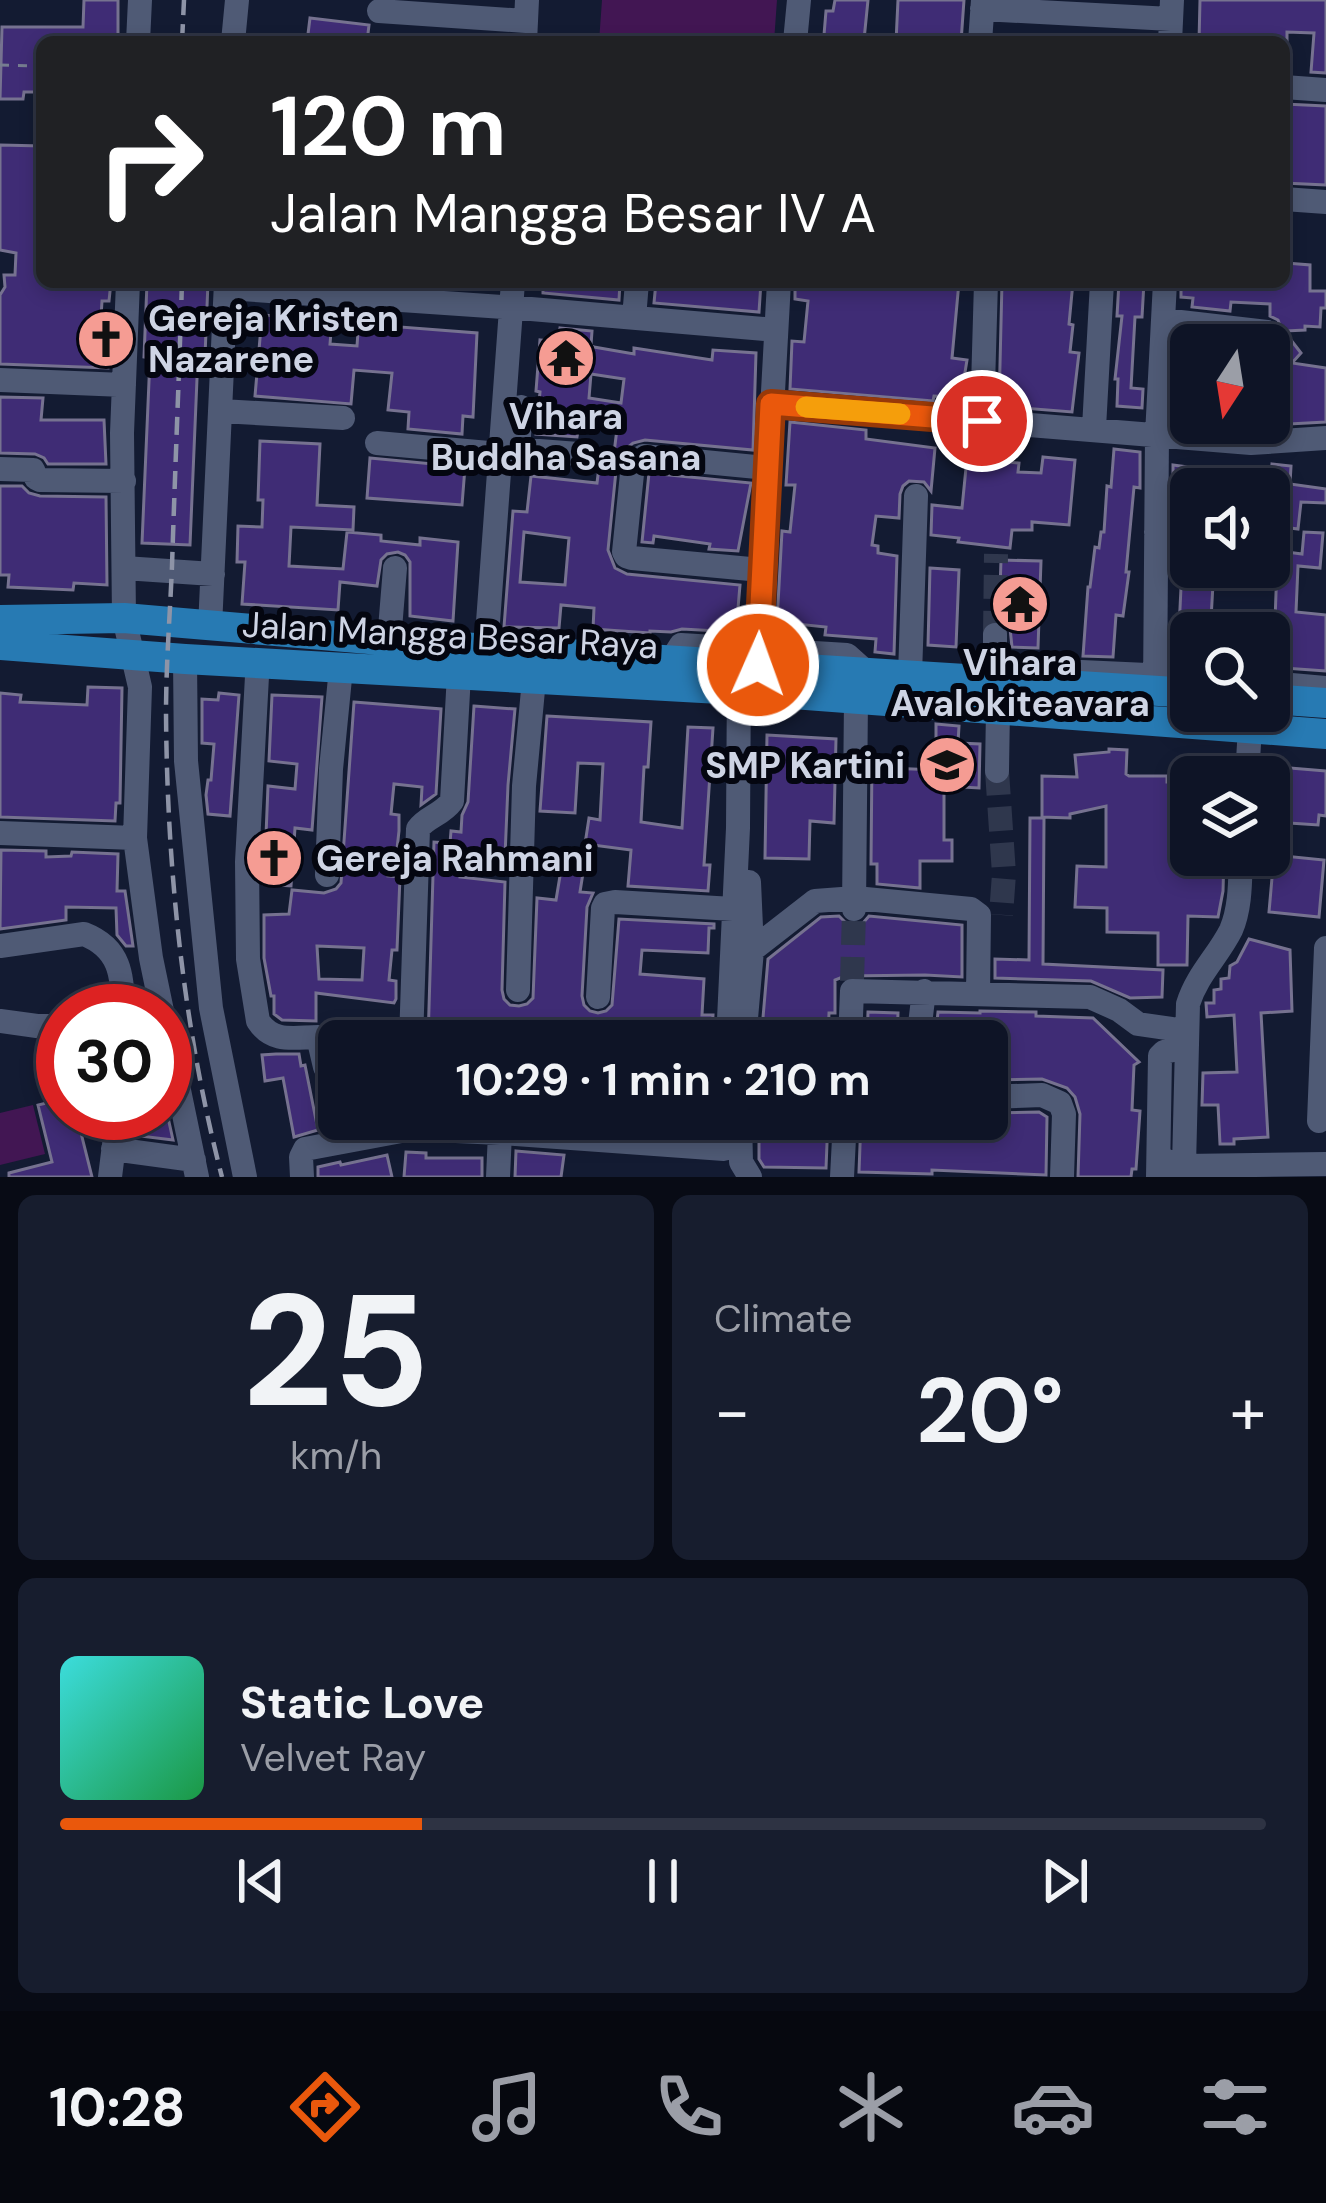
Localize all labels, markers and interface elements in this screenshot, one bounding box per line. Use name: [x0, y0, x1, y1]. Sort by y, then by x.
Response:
text: 120 m: [270, 72, 507, 181]
icon: right: [72, 84, 228, 240]
text: Jalan Mangga Besar IV A: [270, 178, 876, 249]
place label: Gereja Kristen Nazarene: [148, 295, 399, 383]
church icon: Gereja Kristen Nazarene: [75, 308, 137, 370]
north arrow: [1170, 324, 1290, 444]
map controls: [1170, 324, 1290, 876]
temple icon: Vihara Buddha Sasana: [535, 327, 597, 389]
pin: [931, 370, 1033, 472]
icon: arrive: [949, 388, 1015, 454]
place label: Vihara Buddha Sasana: [431, 393, 701, 481]
button: sound: [1170, 468, 1290, 588]
temple icon: Vihara Avalokiteavara: [989, 573, 1051, 635]
street label: Jalan Mangga Besar Raya: [241, 601, 659, 669]
position arrow: [695, 602, 821, 728]
button: search: [1170, 612, 1290, 732]
place label: Vihara Avalokiteavara: [890, 639, 1150, 727]
school or university icon: SMP Kartini: [916, 734, 978, 796]
place label: SMP Kartini: [705, 742, 905, 789]
button: layers: [1170, 756, 1290, 876]
church icon: Gereja Rahmani: [243, 827, 305, 889]
place label: Gereja Rahmani: [316, 835, 594, 882]
speed limit sign: 30: [36, 984, 192, 1140]
text: 10:29 · 1 min · 210 m: [455, 1050, 871, 1109]
text: 25: [242, 1250, 430, 1453]
text: Climate: [714, 1293, 852, 1344]
text: 20°: [916, 1353, 1064, 1470]
text: −: [714, 1369, 750, 1454]
text: +: [1230, 1369, 1266, 1454]
text: km/h: [290, 1430, 382, 1481]
text: Static Love: [240, 1673, 484, 1732]
text: Velvet Ray: [240, 1732, 426, 1783]
icon: previous: [228, 1848, 294, 1914]
icon: pause: [630, 1848, 696, 1914]
icon: next: [1032, 1848, 1098, 1914]
icon: directions: [283, 2065, 367, 2149]
icon: music: [465, 2065, 549, 2149]
icon: phone: [647, 2065, 731, 2149]
icon: climate: [829, 2065, 913, 2149]
icon: car: [1011, 2065, 1095, 2149]
icon: filters: [1193, 2065, 1277, 2149]
text: 10:28: [49, 2072, 185, 2143]

